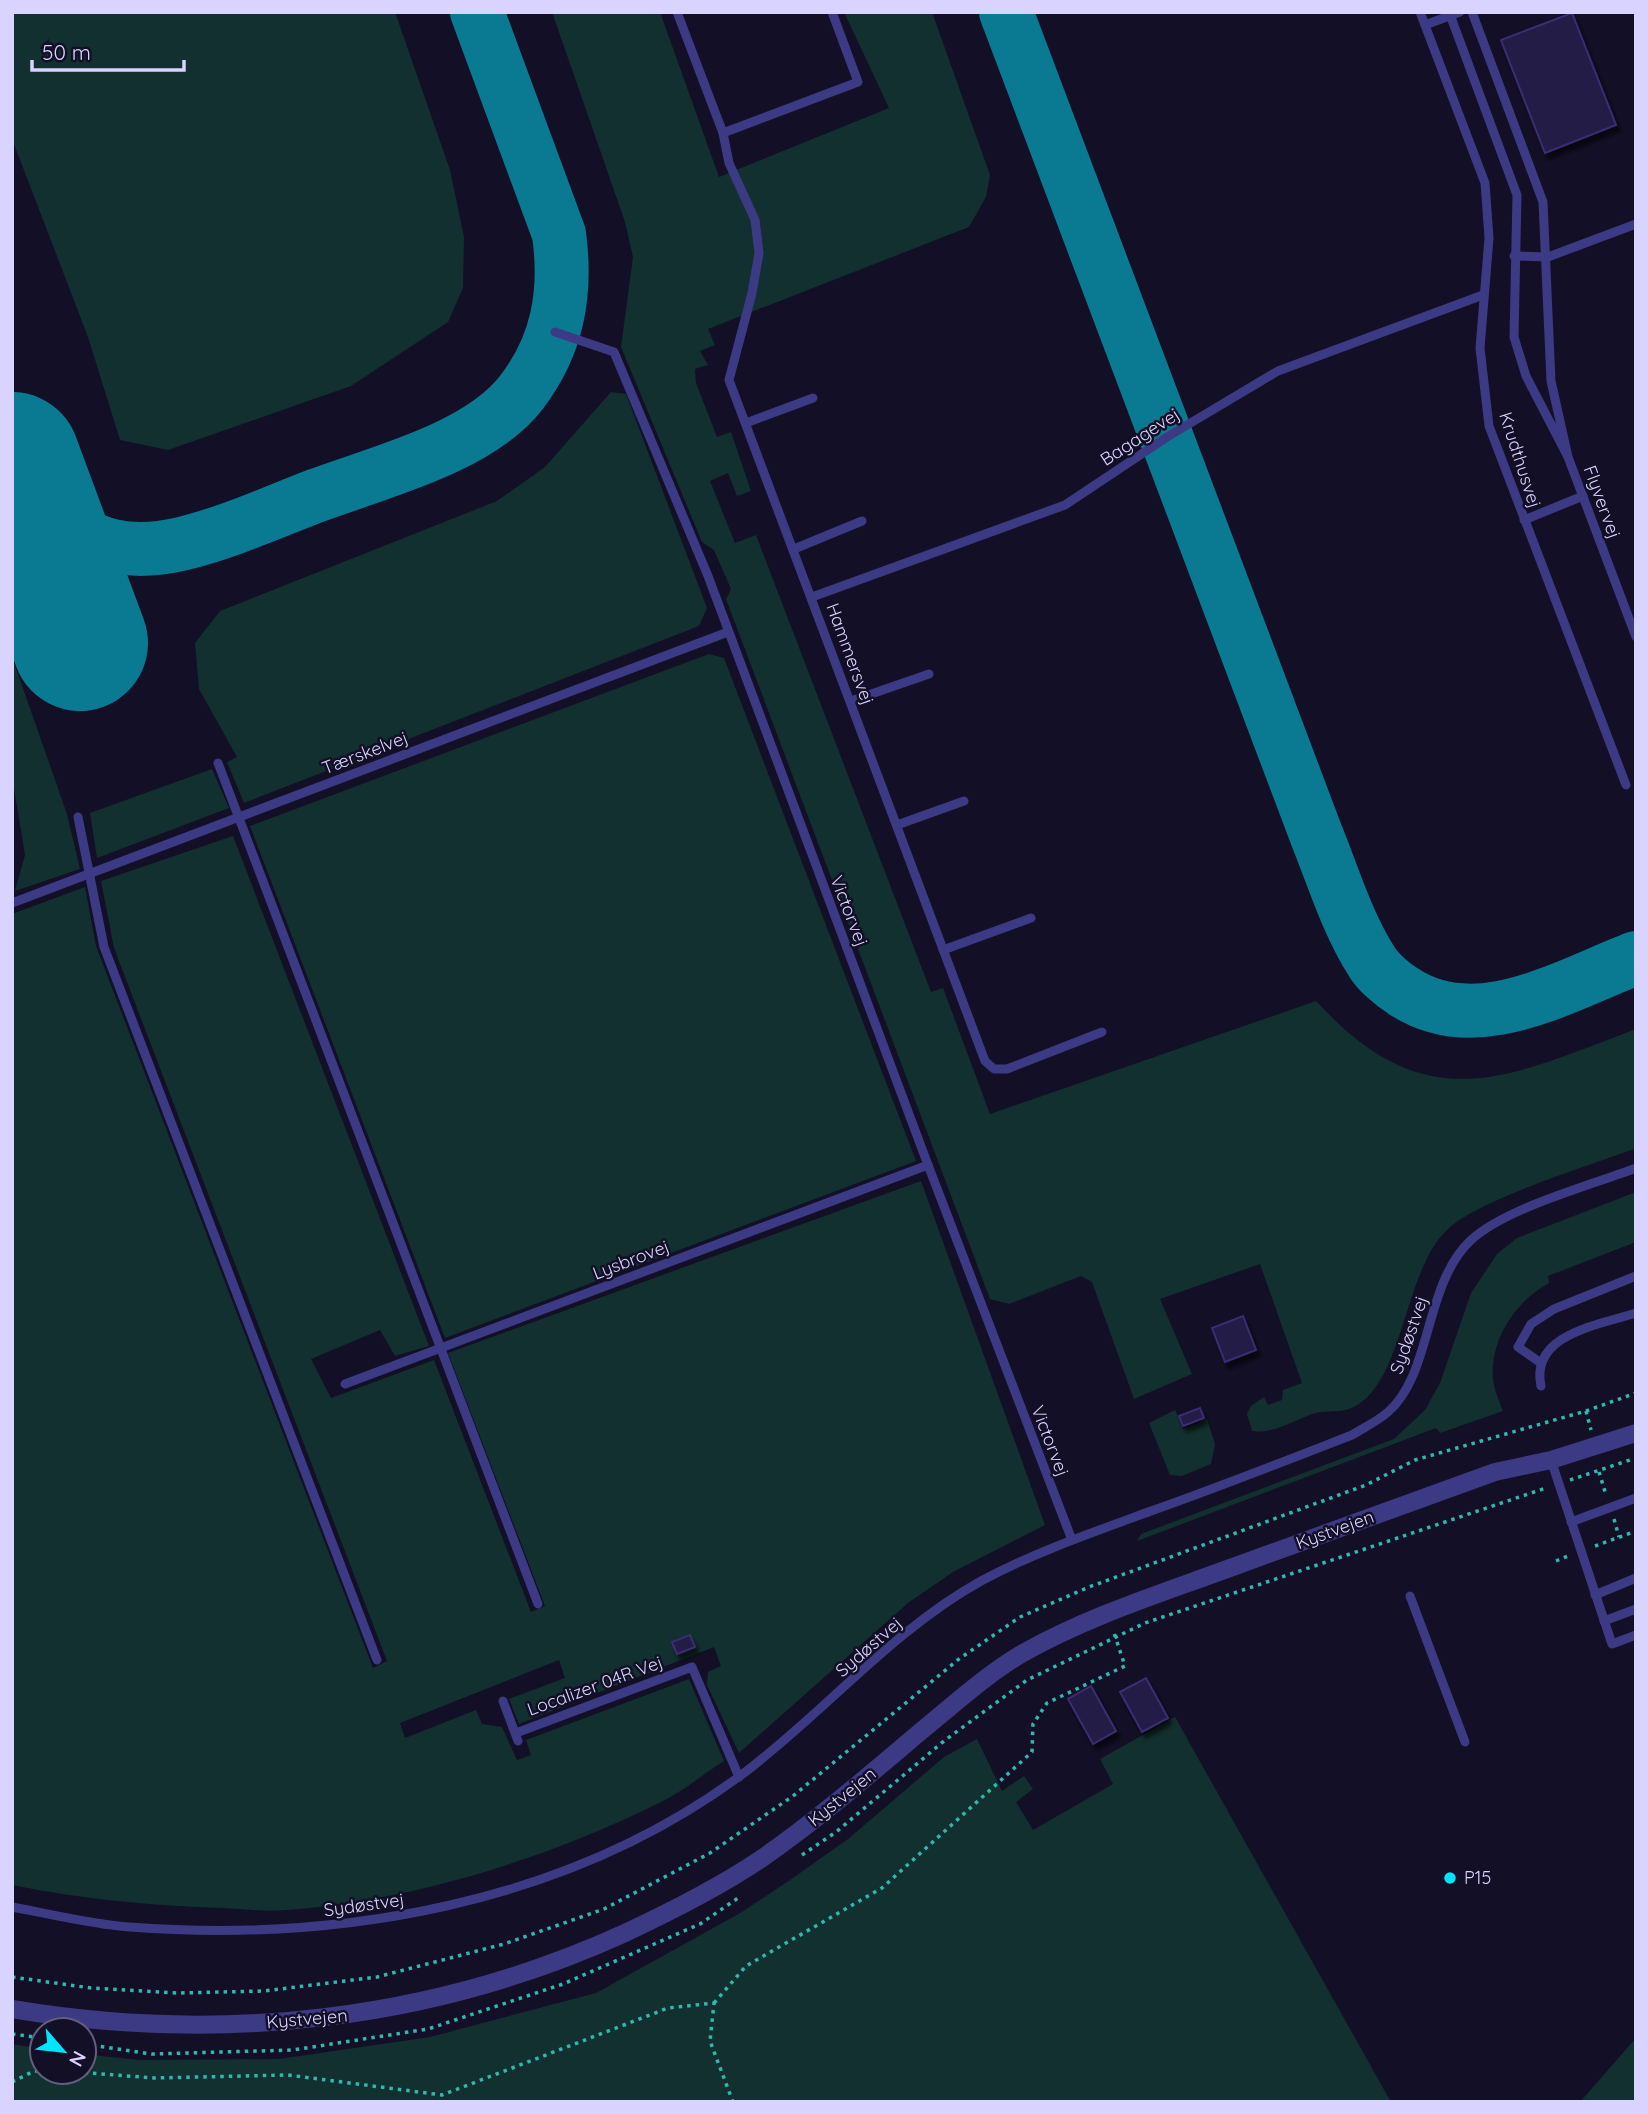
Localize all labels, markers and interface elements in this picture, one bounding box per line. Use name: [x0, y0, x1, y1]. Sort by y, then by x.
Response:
scale bar: [32, 28, 184, 72]
text: 50 m: [42, 39, 91, 65]
street label: Bagagevej: [1096, 402, 1184, 471]
street label: Krudthusvej: [1494, 409, 1547, 511]
street label: Flyvervej: [1579, 462, 1626, 542]
street label: Hammersvej: [821, 600, 880, 708]
street label: Tærskelvej: [319, 726, 411, 779]
street label: Victorvej: [825, 872, 874, 950]
street label: Lysbrovej: [589, 1234, 672, 1285]
street label: Sydøstvej: [1384, 1293, 1433, 1377]
street label: Victorvej: [1026, 1402, 1075, 1480]
street label: Kystvejen: [1293, 1505, 1377, 1554]
street label: Sydøstvej: [831, 1611, 907, 1682]
street label: Localizer 04R Vej: [524, 1650, 666, 1721]
street label: Kystvejen: [803, 1762, 881, 1831]
place label: P15: [1464, 1866, 1491, 1889]
marker: P15: [1442, 1870, 1458, 1886]
street label: Sydøstvej: [322, 1887, 406, 1922]
street label: Kystvejen: [265, 2003, 349, 2034]
north arrow: [28, 2016, 98, 2086]
text: N: [64, 2047, 92, 2071]

